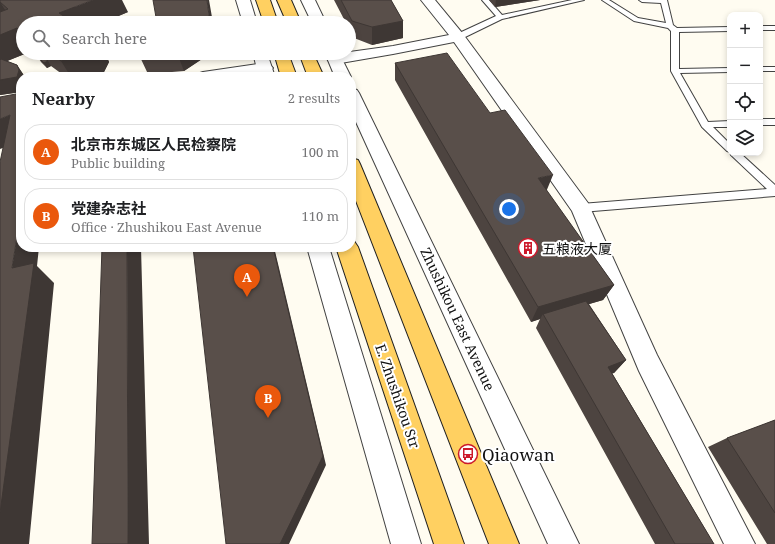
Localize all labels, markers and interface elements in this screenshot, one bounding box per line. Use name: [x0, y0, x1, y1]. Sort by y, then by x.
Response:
map controls: [727, 12, 763, 156]
button: +: [727, 12, 763, 48]
search box: [16, 16, 356, 60]
icon: search: [30, 27, 52, 49]
text: Search here: [62, 28, 147, 48]
button: −: [727, 48, 763, 84]
button: locate: [727, 84, 763, 120]
text: Nearby: [32, 87, 95, 110]
text: 2 results: [288, 89, 340, 107]
button: layers: [727, 120, 763, 156]
text: 北京市东城区人民检察院: [71, 134, 236, 154]
text: A: [41, 143, 51, 161]
text: 100 m: [302, 143, 339, 161]
text: Public building: [71, 154, 165, 172]
text: 党建杂志社: [71, 198, 146, 218]
your location: [499, 199, 519, 219]
text: B: [42, 207, 50, 225]
text: 110 m: [302, 207, 339, 225]
text: Office · Zhushikou East Avenue: [71, 218, 262, 236]
building icon: 五粮液大厦: [517, 237, 539, 259]
place label: 五粮液大厦: [542, 239, 612, 258]
street label: Zhushikou East Avenue: [416, 244, 500, 394]
pin: A: [234, 264, 260, 297]
street label: E. Zhushikou Str: [371, 341, 425, 451]
pin: B: [255, 385, 281, 418]
bus stop icon: Qiaowan: [457, 443, 479, 465]
place label: Qiaowan: [482, 443, 555, 466]

